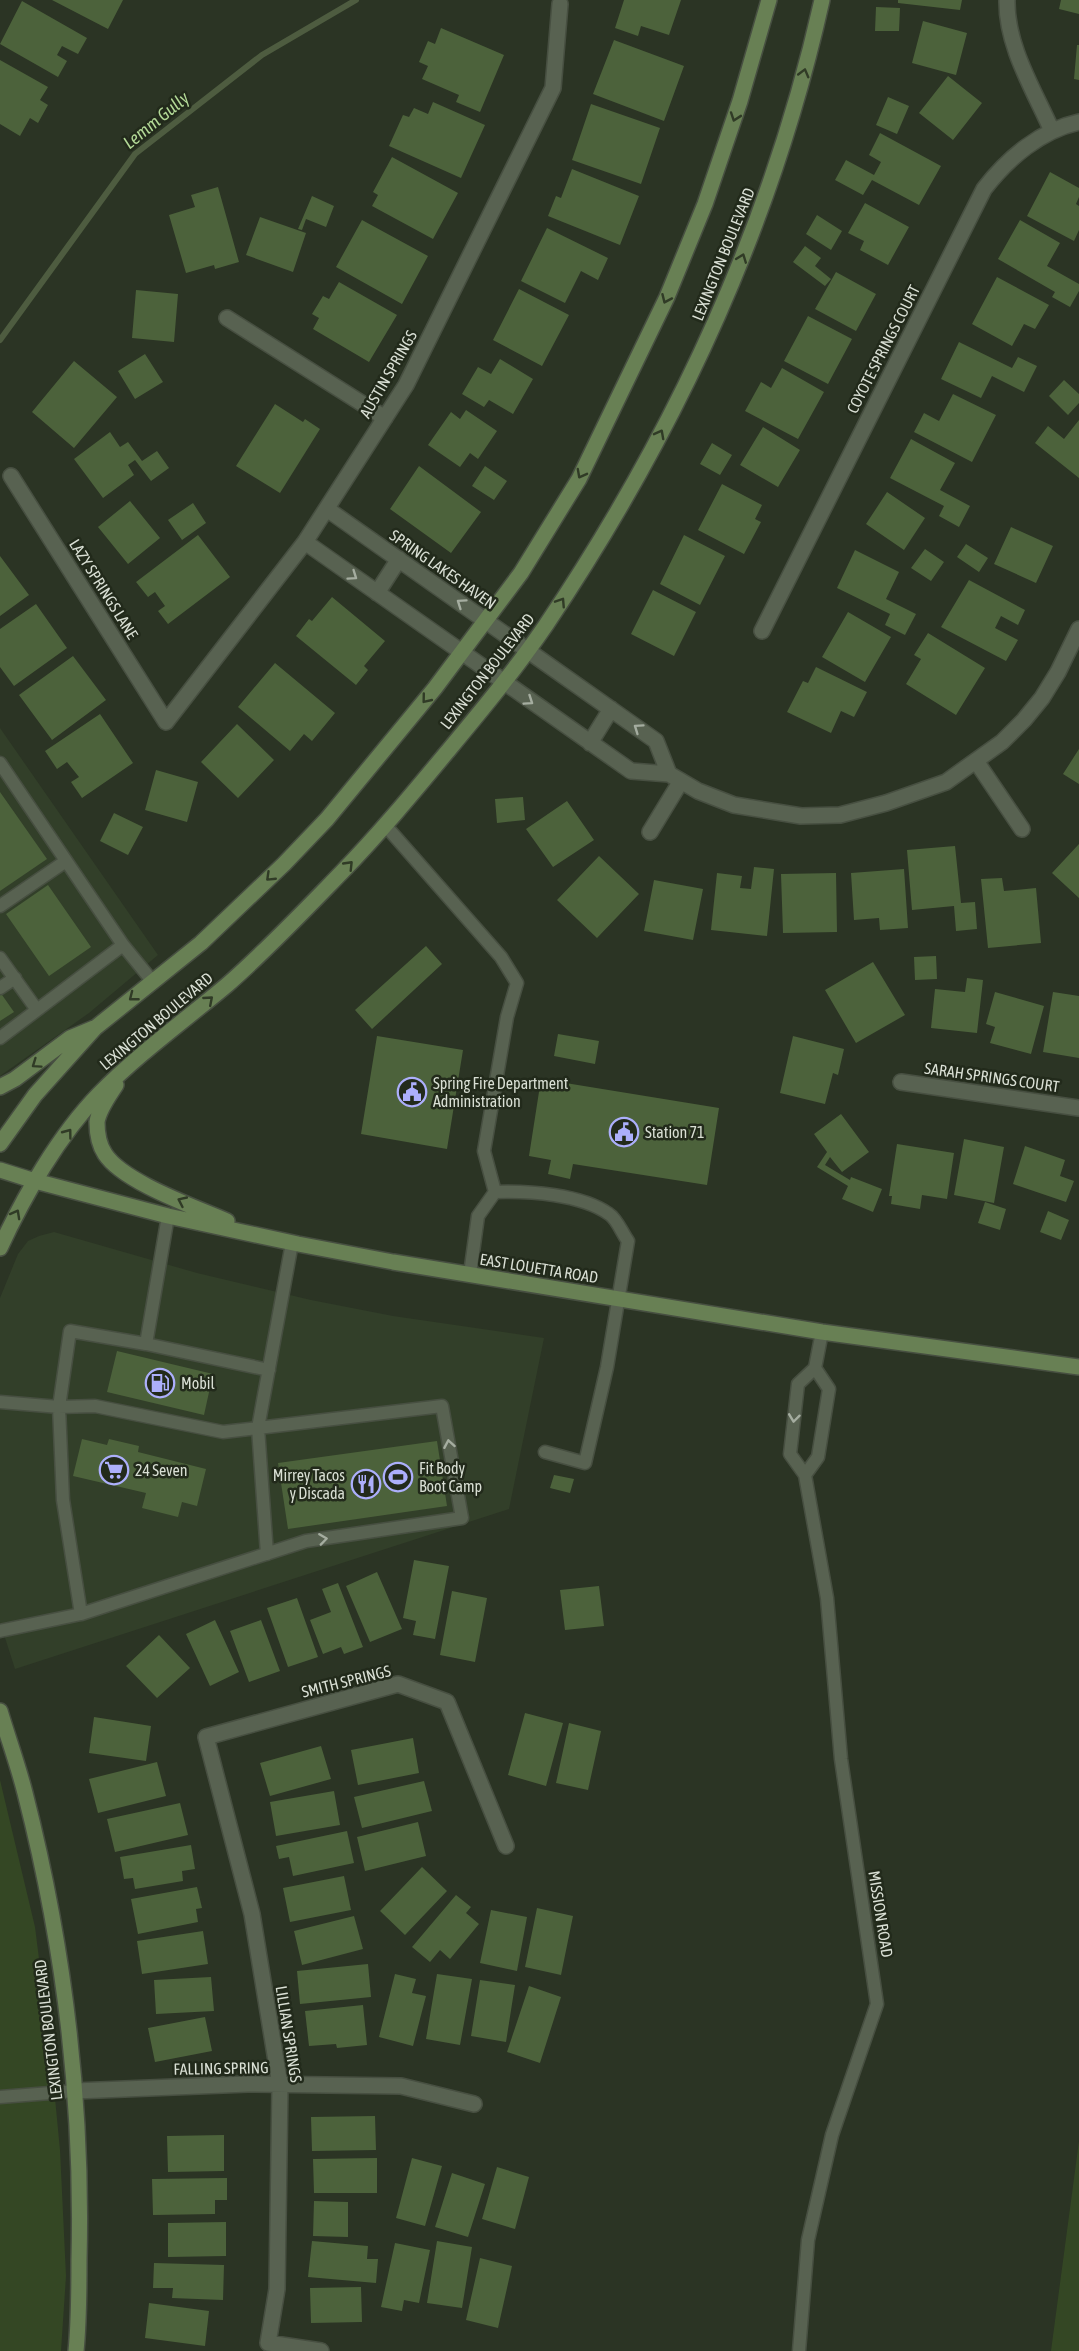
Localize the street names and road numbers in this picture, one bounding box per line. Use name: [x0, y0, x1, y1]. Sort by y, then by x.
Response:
street label: LEXINGTON BOULEVARD: [688, 185, 758, 323]
street label: COYOTE SPRINGS COURT: [843, 282, 923, 416]
street label: AUSTIN SPRINGS: [356, 327, 420, 421]
street label: SPRING LAKES HAVEN: [387, 526, 499, 612]
street label: LAZY SPRINGS LANE: [66, 536, 142, 642]
street label: LEXINGTON BOULEVARD: [436, 610, 538, 732]
street label: LEXINGTON BOULEVARD: [96, 969, 216, 1073]
street label: SARAH SPRINGS COURT: [923, 1059, 1061, 1095]
street label: EAST LOUETTA ROAD: [479, 1250, 599, 1286]
street label: SMITH SPRINGS: [300, 1661, 393, 1701]
street label: MISSION ROAD: [865, 1869, 897, 1959]
street label: LEXINGTON BOULEVARD: [30, 1959, 66, 2101]
street label: LILLIAN SPRINGS: [272, 1984, 306, 2084]
street label: FALLING SPRING: [173, 2058, 269, 2078]

